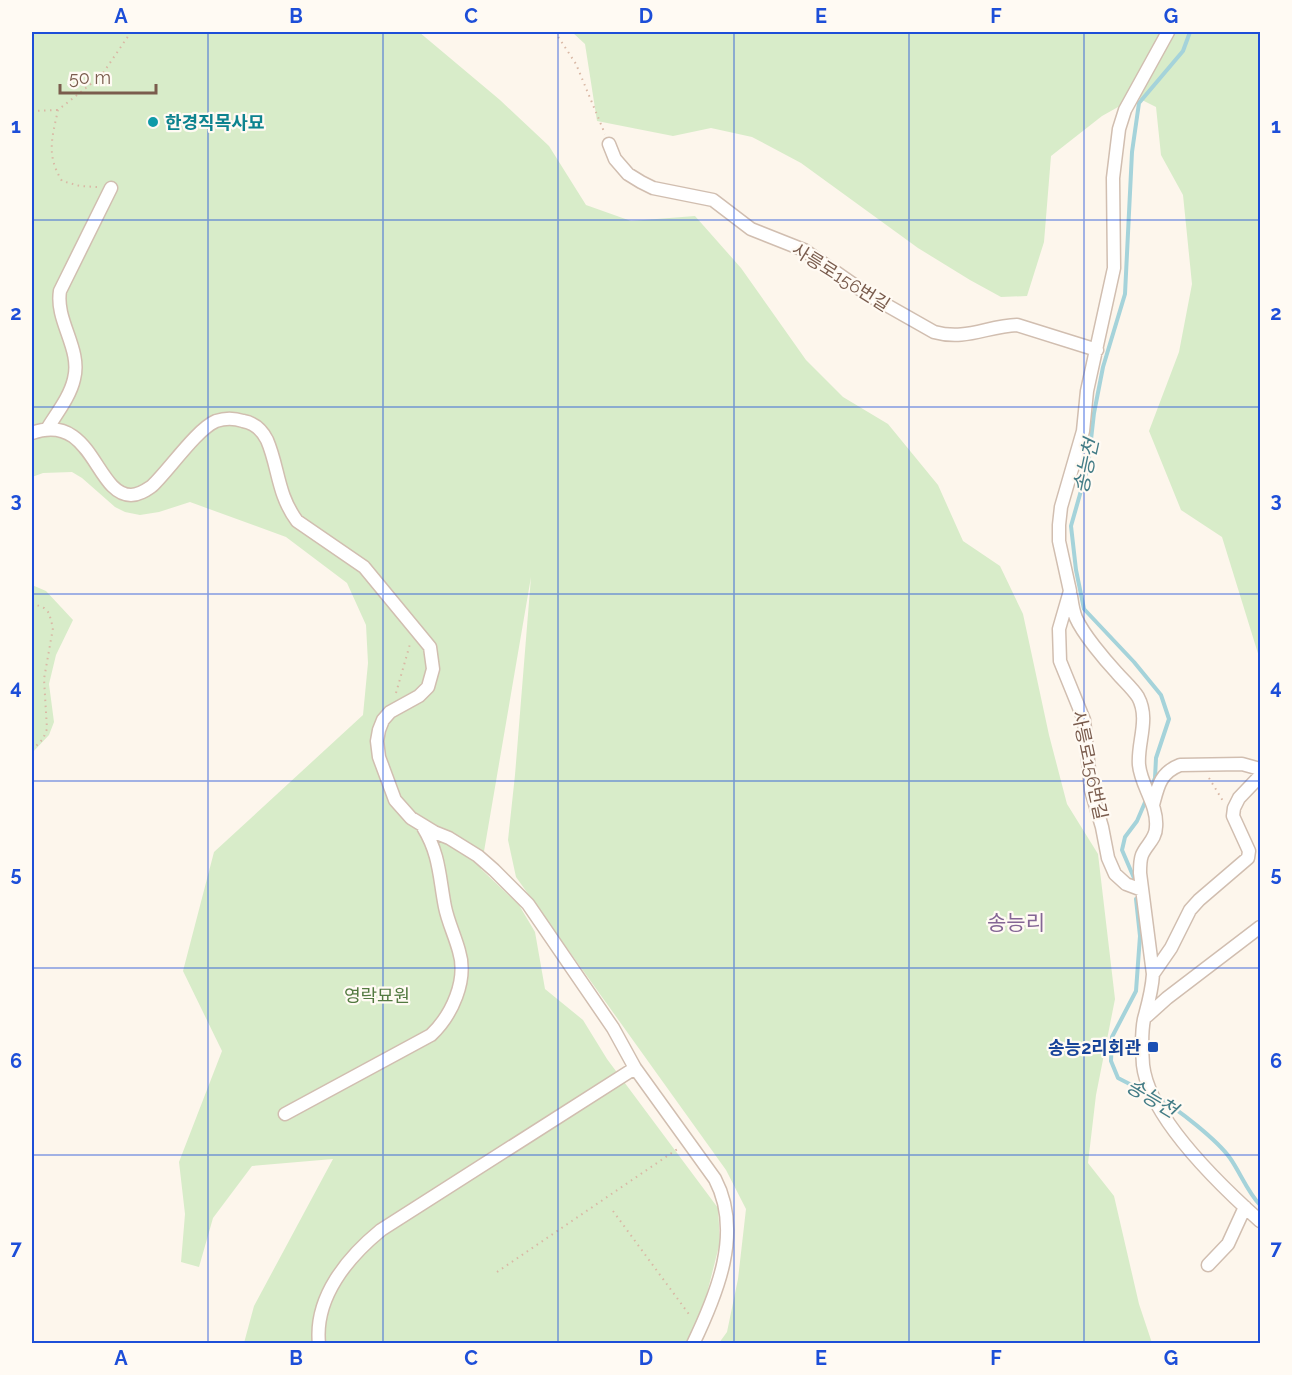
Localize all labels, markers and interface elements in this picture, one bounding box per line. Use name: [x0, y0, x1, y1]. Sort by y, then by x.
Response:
text: A: [114, 4, 128, 28]
text: B: [289, 4, 303, 28]
text: C: [464, 4, 478, 28]
text: D: [639, 4, 653, 28]
text: E: [815, 4, 827, 28]
text: F: [990, 4, 1002, 28]
text: G: [1164, 4, 1178, 28]
scale bar: [60, 57, 156, 95]
text: 50 m: [69, 67, 111, 88]
place label: 한경직목사묘: [165, 112, 265, 133]
text: 1: [11, 114, 21, 138]
text: 1: [1271, 114, 1281, 138]
marker: 한경직목사묘: [146, 115, 160, 129]
street label: 사릉로156번길: [788, 239, 894, 315]
text: 2: [10, 301, 22, 325]
text: 2: [1270, 301, 1282, 325]
water label: 송능천: [1069, 434, 1104, 495]
text: 3: [10, 488, 22, 512]
text: 3: [1270, 488, 1282, 512]
text: 4: [10, 675, 22, 699]
text: 4: [1270, 675, 1282, 699]
street label: 사릉로156번길: [1068, 708, 1112, 822]
text: 5: [10, 862, 22, 886]
text: 5: [1270, 862, 1282, 886]
district label: 송능리: [987, 910, 1045, 935]
park label: 영락묘원: [344, 985, 410, 1006]
place label: 송능2리회관: [1048, 1037, 1141, 1058]
marker: 송능2리회관: [1146, 1040, 1160, 1054]
text: 6: [10, 1049, 22, 1073]
text: 6: [1270, 1049, 1282, 1073]
water label: 송능천: [1122, 1073, 1184, 1124]
text: 7: [10, 1236, 22, 1260]
text: 7: [1270, 1236, 1282, 1260]
text: A: [114, 1346, 128, 1370]
text: B: [289, 1346, 303, 1370]
text: C: [464, 1346, 478, 1370]
text: D: [639, 1346, 653, 1370]
text: E: [815, 1346, 827, 1370]
text: F: [990, 1346, 1002, 1370]
text: G: [1164, 1346, 1178, 1370]

